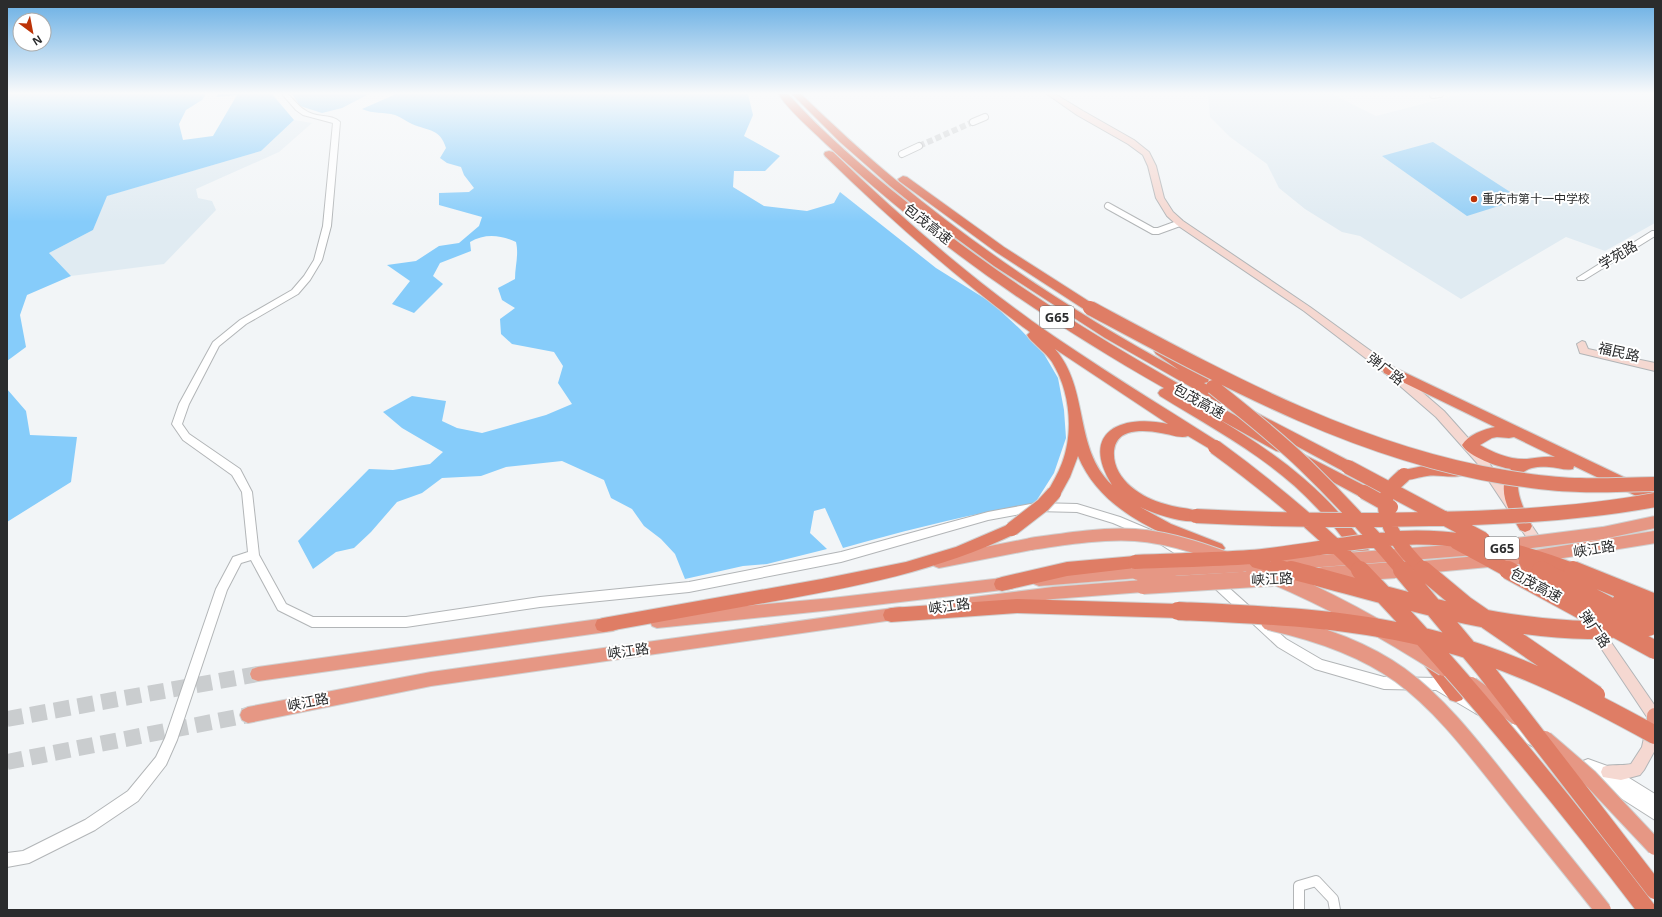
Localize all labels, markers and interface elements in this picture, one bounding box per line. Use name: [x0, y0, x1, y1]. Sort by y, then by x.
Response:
north arrow: [12, 12, 52, 52]
text: N: [30, 32, 45, 50]
place label: 重庆市第十一中学校: [1482, 190, 1590, 207]
marker: 重庆市第十一中学校: [1469, 194, 1479, 204]
street label: 包茂高速: [900, 199, 956, 248]
street label: 学苑路: [1595, 236, 1641, 274]
road number: G65: [1040, 306, 1074, 328]
street label: 福民路: [1597, 338, 1642, 365]
street label: 弹广路: [1364, 348, 1409, 389]
street label: 包茂高速: [1170, 379, 1228, 422]
street label: 峡江路: [1572, 536, 1616, 561]
road number: G65: [1485, 537, 1519, 559]
street label: 包茂高速: [1507, 563, 1565, 606]
street label: 峡江路: [1251, 568, 1293, 589]
street label: 峡江路: [927, 593, 971, 618]
street label: 弹广路: [1576, 606, 1615, 651]
street label: 峡江路: [606, 638, 650, 663]
street label: 峡江路: [285, 688, 330, 715]

